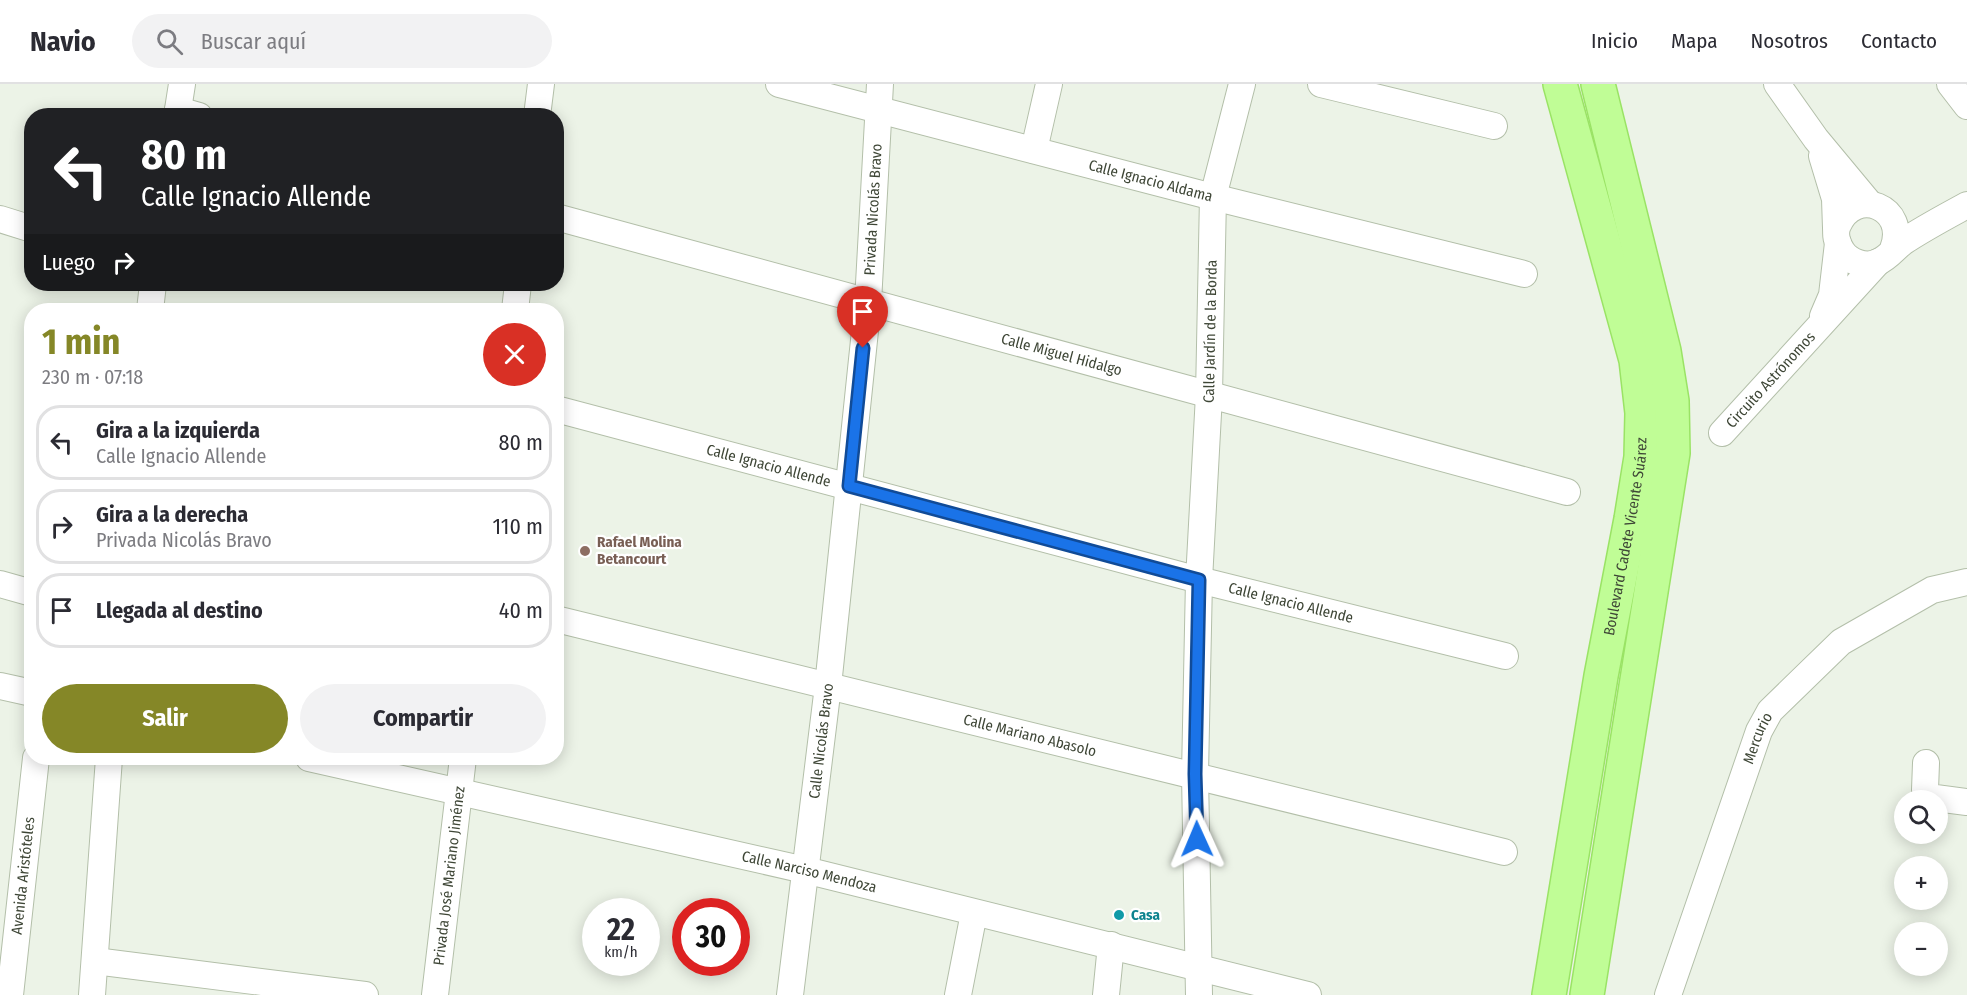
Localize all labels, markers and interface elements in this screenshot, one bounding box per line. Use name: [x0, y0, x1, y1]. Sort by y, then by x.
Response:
search box: [132, 14, 552, 68]
text: Navio: [30, 25, 96, 58]
icon: search: [153, 25, 186, 58]
text: Buscar aquí: [201, 28, 306, 55]
text: Inicio: [1591, 28, 1638, 54]
text: Mapa: [1671, 28, 1718, 54]
text: Nosotros: [1751, 28, 1828, 54]
text: Contacto: [1861, 28, 1937, 54]
text: 80 m: [141, 130, 227, 180]
icon: left: [42, 132, 120, 210]
street label: Privada Nicolás Bravo: [860, 143, 886, 276]
street label: Calle Ignacio Aldama: [1087, 156, 1215, 206]
text: Calle Ignacio Allende: [141, 181, 371, 213]
icon: right: [107, 246, 140, 279]
text: Luego: [42, 249, 95, 276]
street label: Calle Jardín de la Borda: [1200, 260, 1221, 404]
pin: [837, 286, 888, 348]
icon: arrive: [846, 295, 879, 328]
text: 1 min: [42, 320, 120, 364]
button: close: [483, 323, 546, 386]
street label: Circuito Astrónomos: [1722, 328, 1819, 432]
street label: Calle Miguel Hidalgo: [999, 330, 1124, 380]
text: 230 m · 07:18: [42, 365, 143, 389]
text: Gira a la izquierda: [96, 417, 260, 444]
icon: left: [45, 426, 78, 459]
text: 80 m: [498, 429, 543, 456]
street label: Boulevard Cadete Vicente Suárez: [1600, 437, 1650, 637]
street label: Calle Ignacio Allende: [704, 440, 833, 491]
text: Calle Ignacio Allende: [96, 444, 266, 468]
text: Gira a la derecha: [96, 501, 248, 528]
icon: right: [45, 510, 78, 543]
text: 110 m: [493, 513, 543, 540]
text: Privada Nicolás Bravo: [96, 528, 272, 552]
place label: Rafael Molina Betancourt: [597, 533, 682, 568]
marker: Rafael Molina Betancourt: [578, 544, 592, 558]
street label: Calle Ignacio Allende: [1227, 579, 1355, 627]
icon: arrive: [45, 594, 78, 627]
text: Llegada al destino: [96, 597, 263, 624]
text: 40 m: [499, 597, 543, 624]
street label: Calle Nicolás Bravo: [805, 682, 837, 800]
button: Salir: [42, 684, 288, 753]
button: Compartir: [300, 684, 546, 753]
street label: Mercurio: [1739, 709, 1776, 766]
street label: Calle Mariano Abasolo: [962, 710, 1098, 761]
street label: Privada José Mariano Jiménez: [430, 785, 469, 966]
map controls: [1894, 790, 1948, 976]
button: search: [1894, 790, 1948, 844]
position arrow: [1165, 807, 1229, 871]
street label: Avenida Aristóteles: [8, 816, 38, 935]
street label: Calle Narciso Mendoza: [740, 847, 878, 896]
button: +: [1894, 856, 1948, 910]
speed limit sign: 30: [672, 898, 750, 976]
place label: Casa: [1131, 906, 1161, 924]
marker: Casa: [1112, 908, 1126, 922]
text: 22: [607, 912, 635, 948]
button: −: [1894, 922, 1948, 976]
text: km/h: [604, 943, 638, 961]

